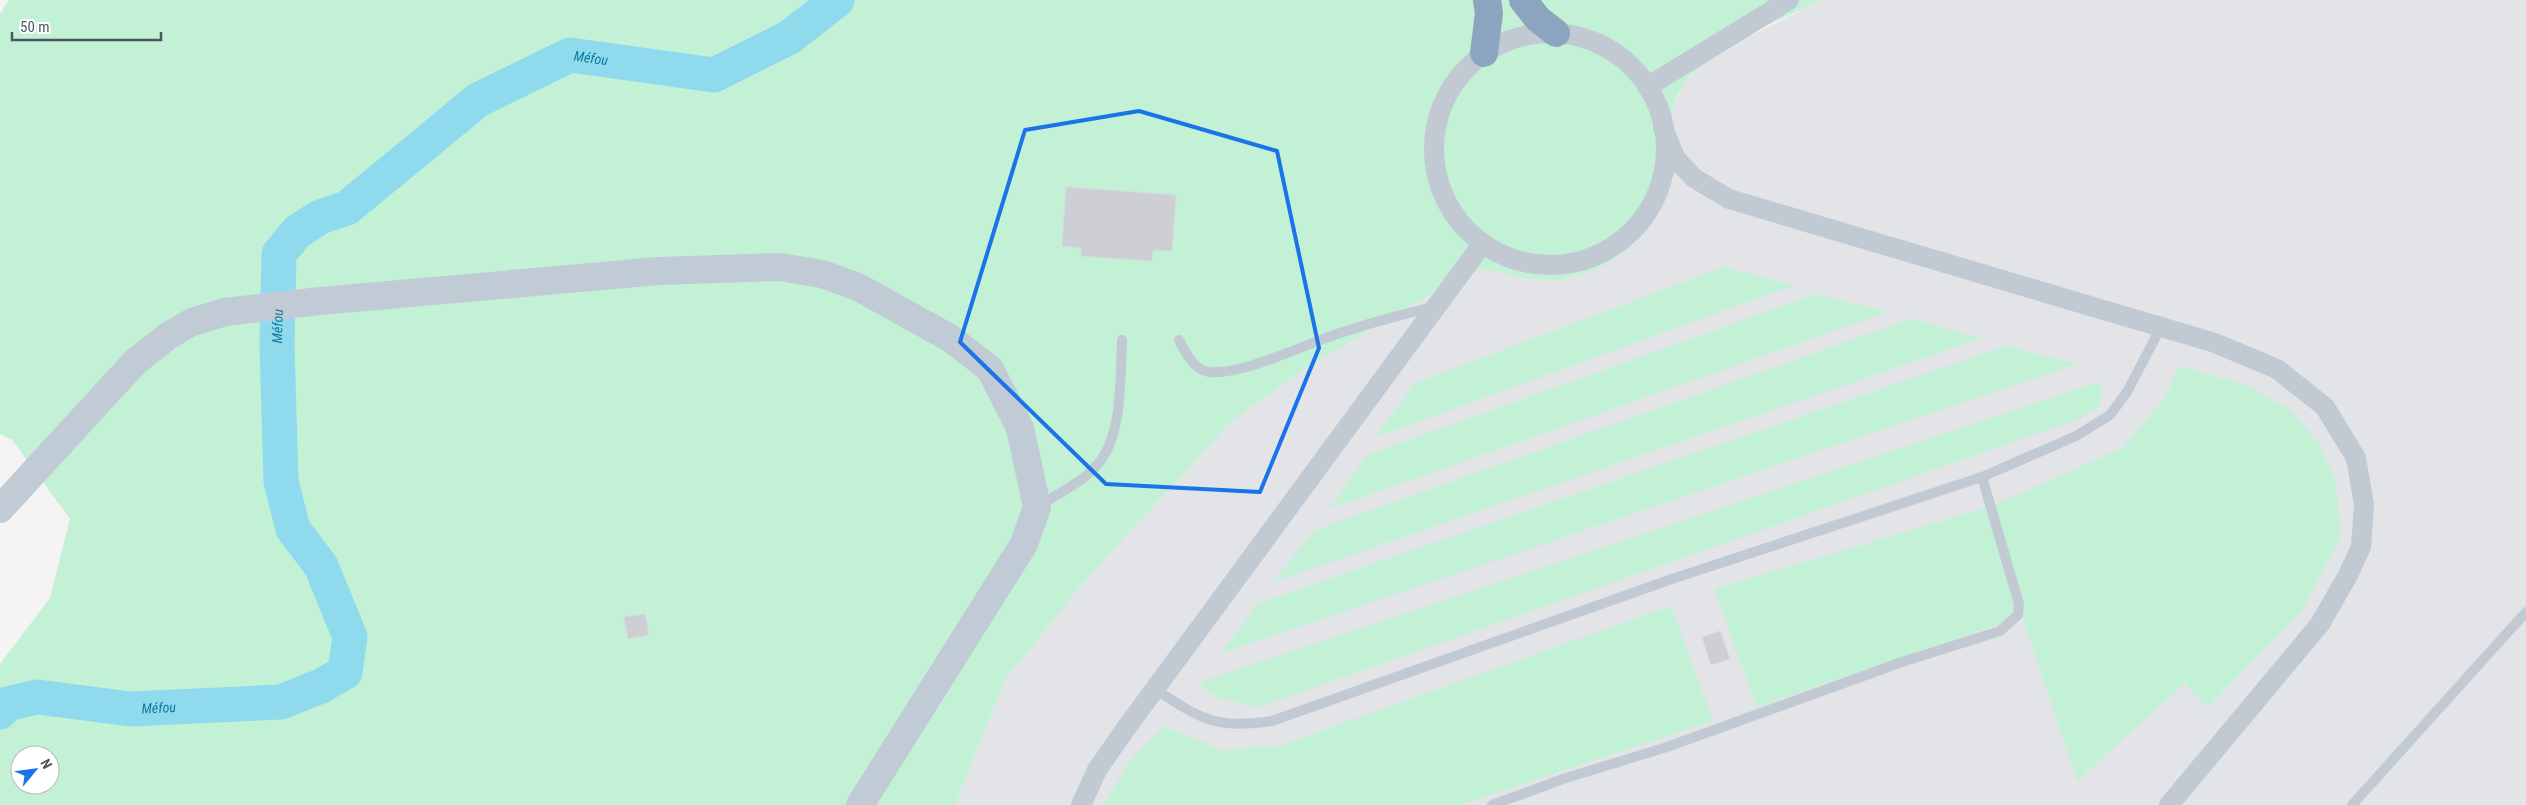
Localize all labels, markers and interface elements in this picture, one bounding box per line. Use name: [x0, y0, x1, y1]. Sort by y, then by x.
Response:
scale bar: [12, 10, 161, 42]
text: 50 m: [20, 18, 50, 36]
water label: Méfou: [573, 48, 610, 68]
water label: Méfou: [269, 308, 286, 344]
water label: Méfou: [141, 699, 177, 716]
north arrow: [10, 745, 60, 795]
text: N: [37, 756, 55, 771]

